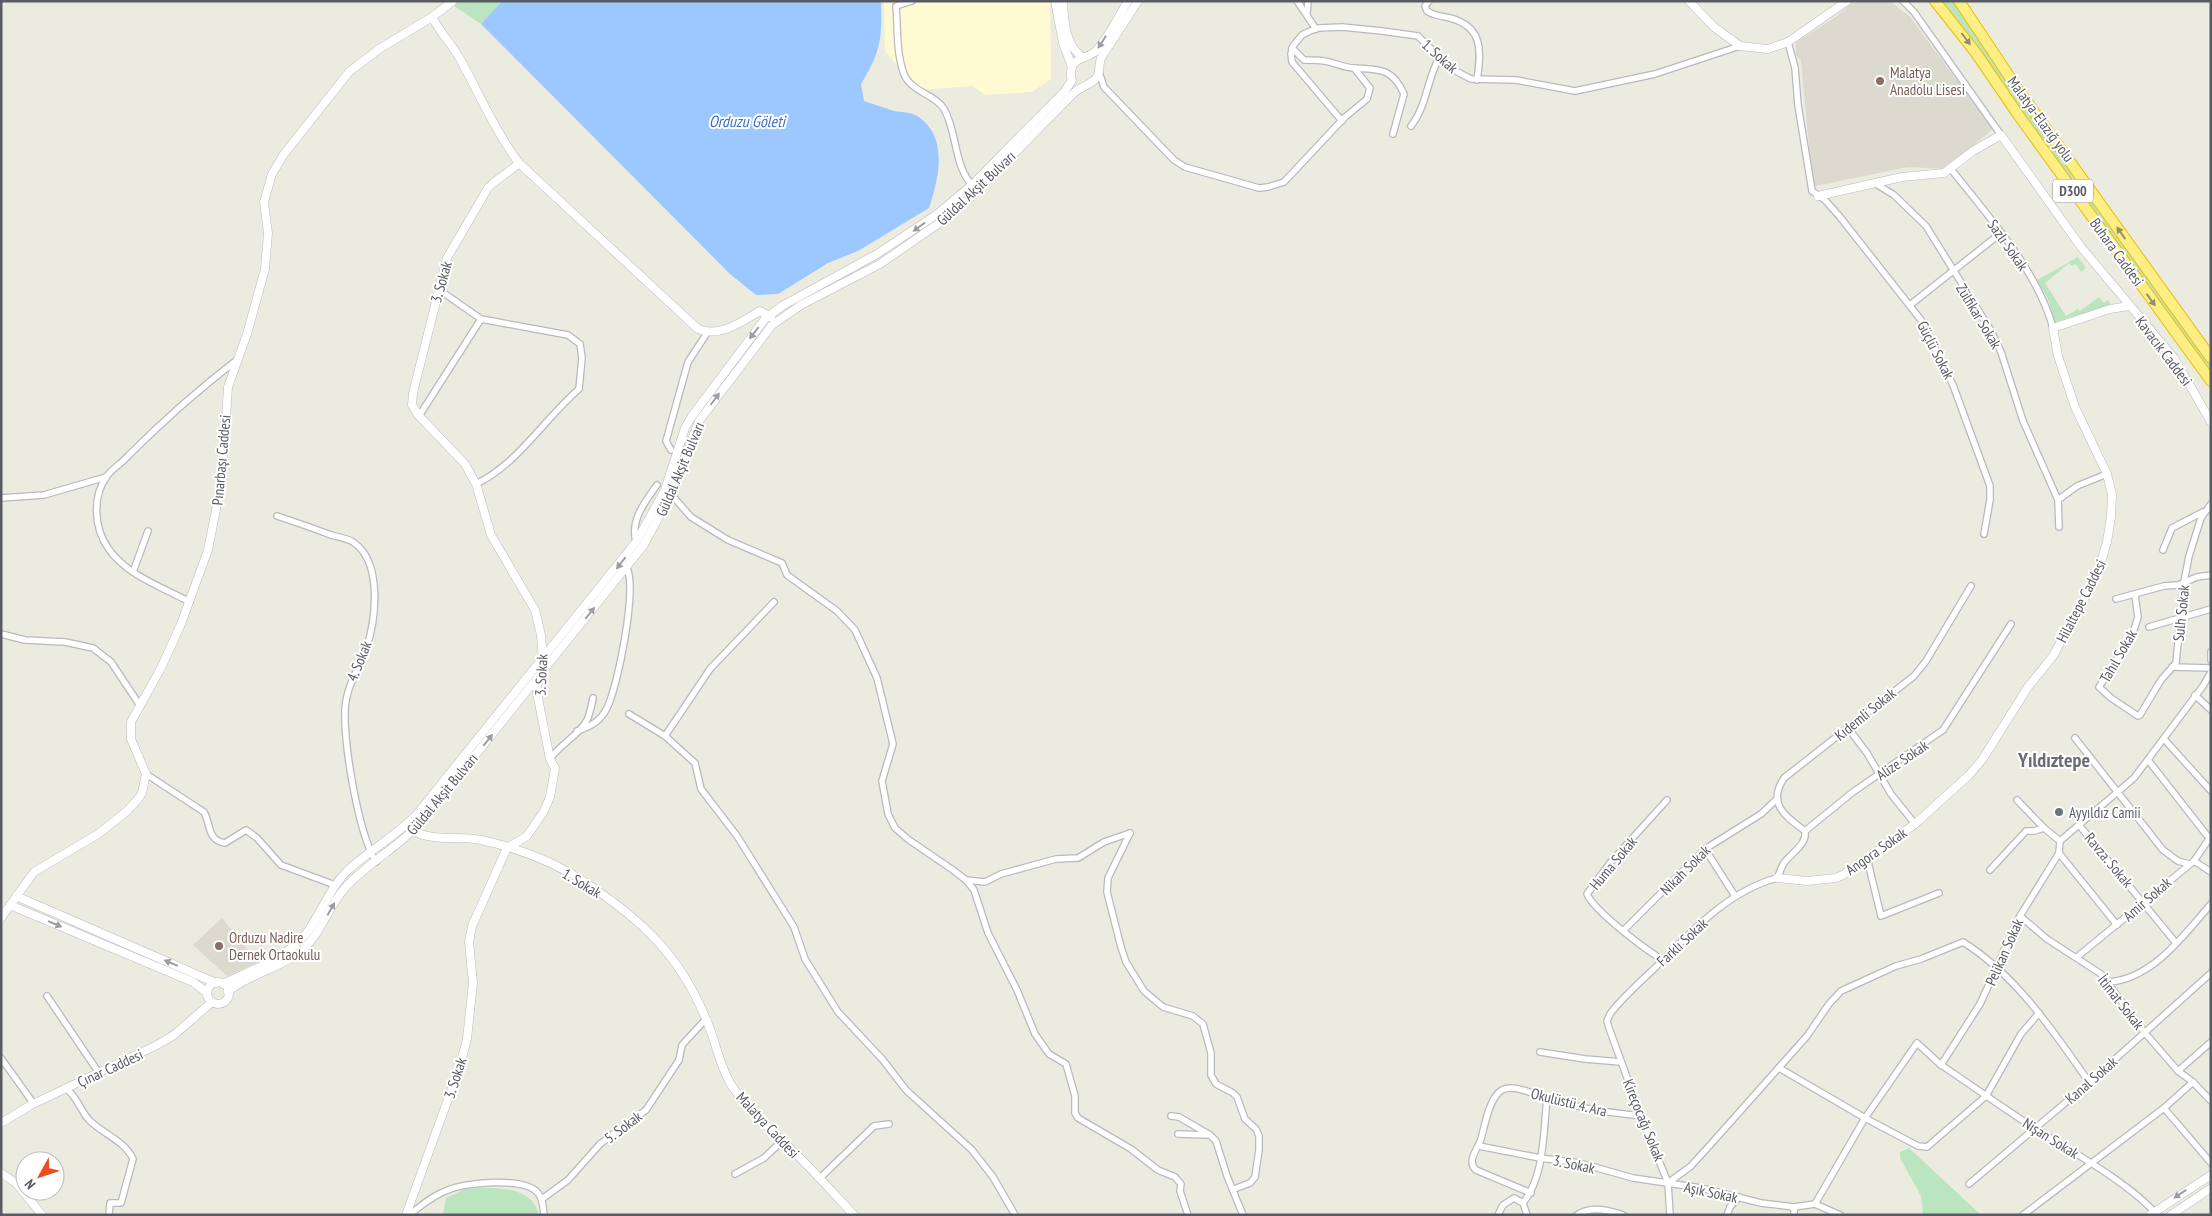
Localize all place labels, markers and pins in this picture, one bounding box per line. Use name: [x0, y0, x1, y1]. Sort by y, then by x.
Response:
place label: Malatya Anadolu Lisesi: [1890, 63, 1965, 99]
marker: Malatya Anadolu Lisesi: [1874, 75, 1886, 87]
place label: Ayyıldız Camii: [2069, 803, 2141, 822]
marker: Ayyıldız Camii: [2053, 806, 2065, 818]
place label: Orduzu Nadire Dernek Ortaokulu: [229, 928, 320, 964]
marker: Orduzu Nadire Dernek Ortaokulu: [213, 940, 225, 952]

